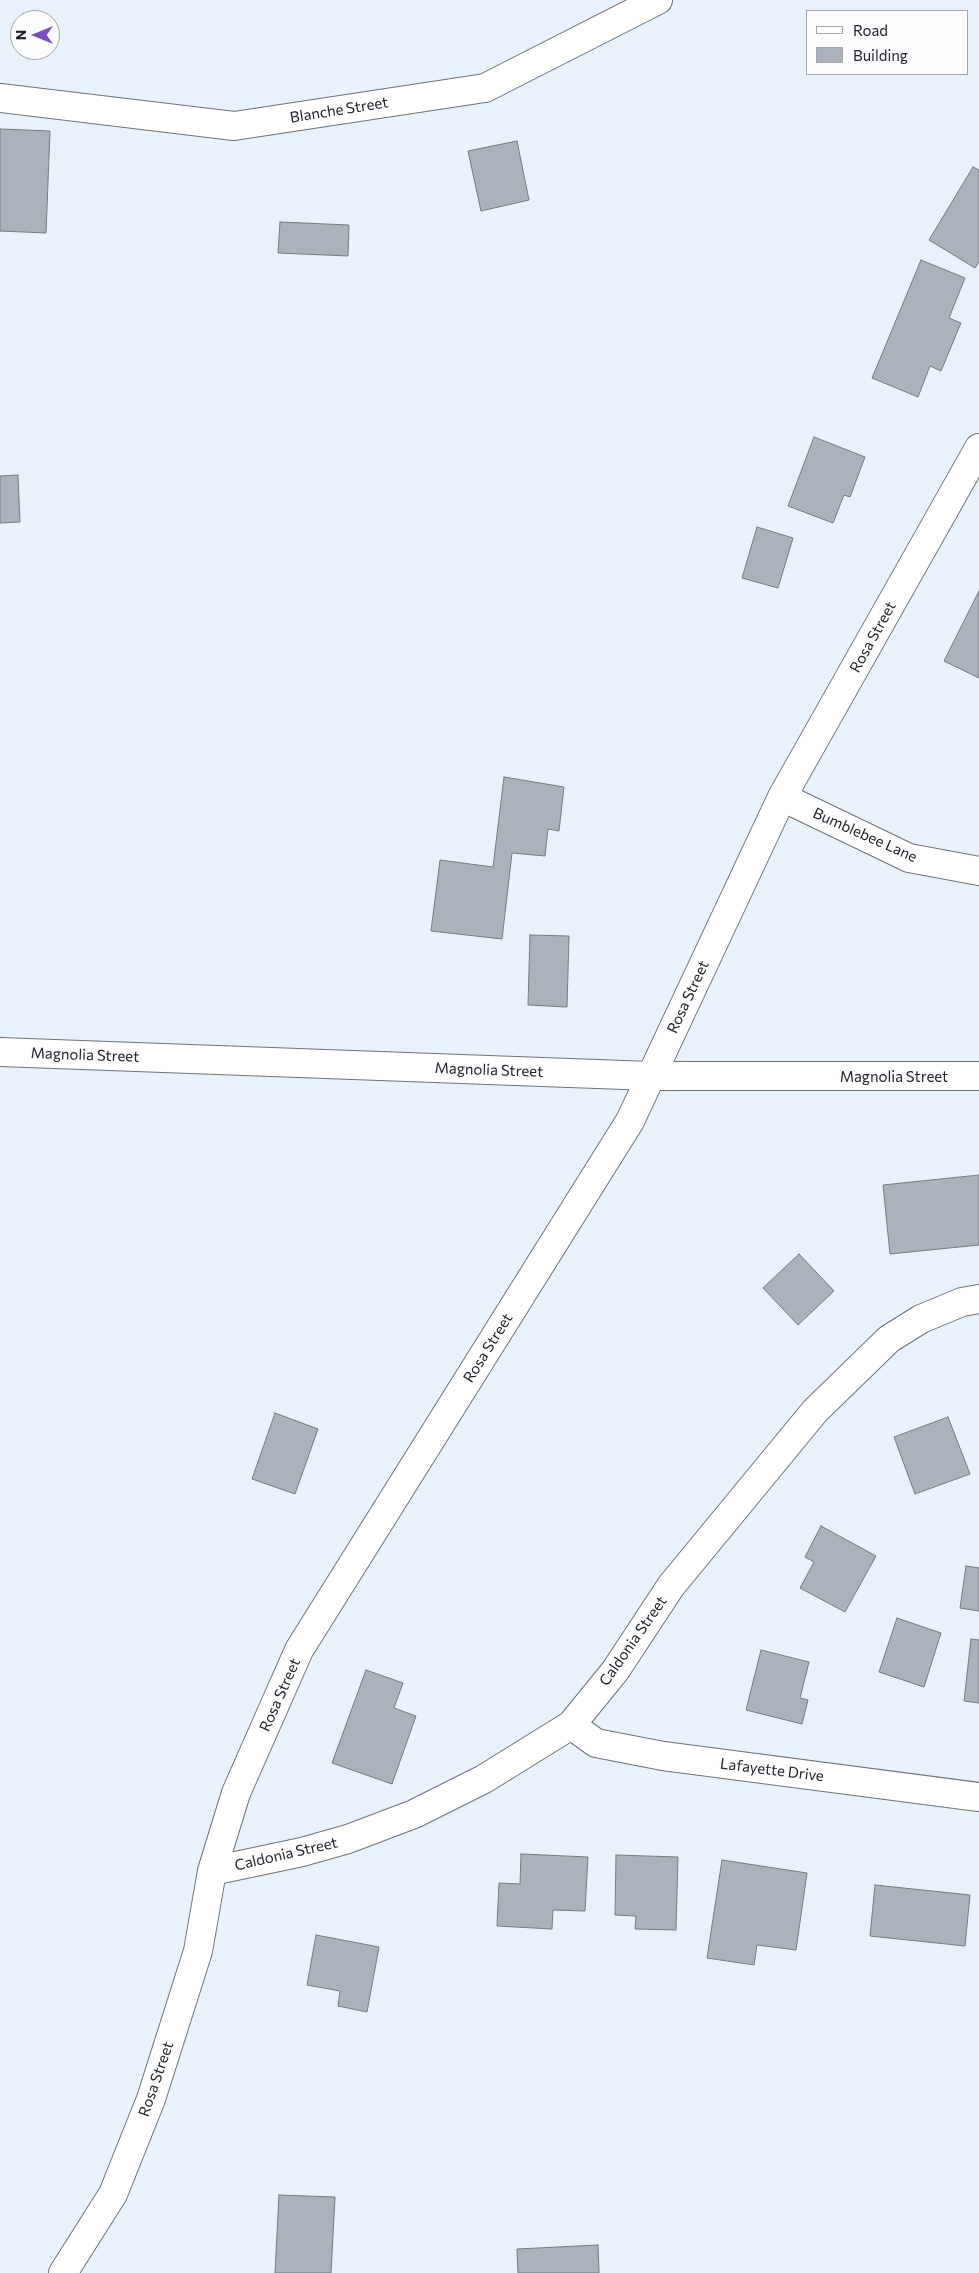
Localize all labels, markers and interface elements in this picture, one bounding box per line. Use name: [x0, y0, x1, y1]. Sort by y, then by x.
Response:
north arrow: [10, 10, 60, 60]
legend: [806, 10, 969, 75]
text: Road: [853, 21, 888, 39]
text: N: [12, 30, 29, 40]
text: Building: [853, 46, 908, 64]
street label: Blanche Street: [289, 93, 389, 127]
street label: Rosa Street: [846, 598, 900, 676]
street label: Bumblebee Lane: [810, 804, 920, 866]
street label: Rosa Street: [663, 958, 713, 1036]
street label: Magnolia Street: [30, 1044, 140, 1066]
street label: Magnolia Street: [434, 1059, 544, 1081]
street label: Magnolia Street: [840, 1068, 948, 1086]
street label: Rosa Street: [460, 1310, 516, 1386]
street label: Caldonia Street: [595, 1593, 671, 1689]
street label: Rosa Street: [256, 1656, 304, 1734]
street label: Lafayette Drive: [719, 1755, 825, 1785]
street label: Caldonia Street: [233, 1833, 339, 1875]
street label: Rosa Street: [135, 2039, 177, 2119]

